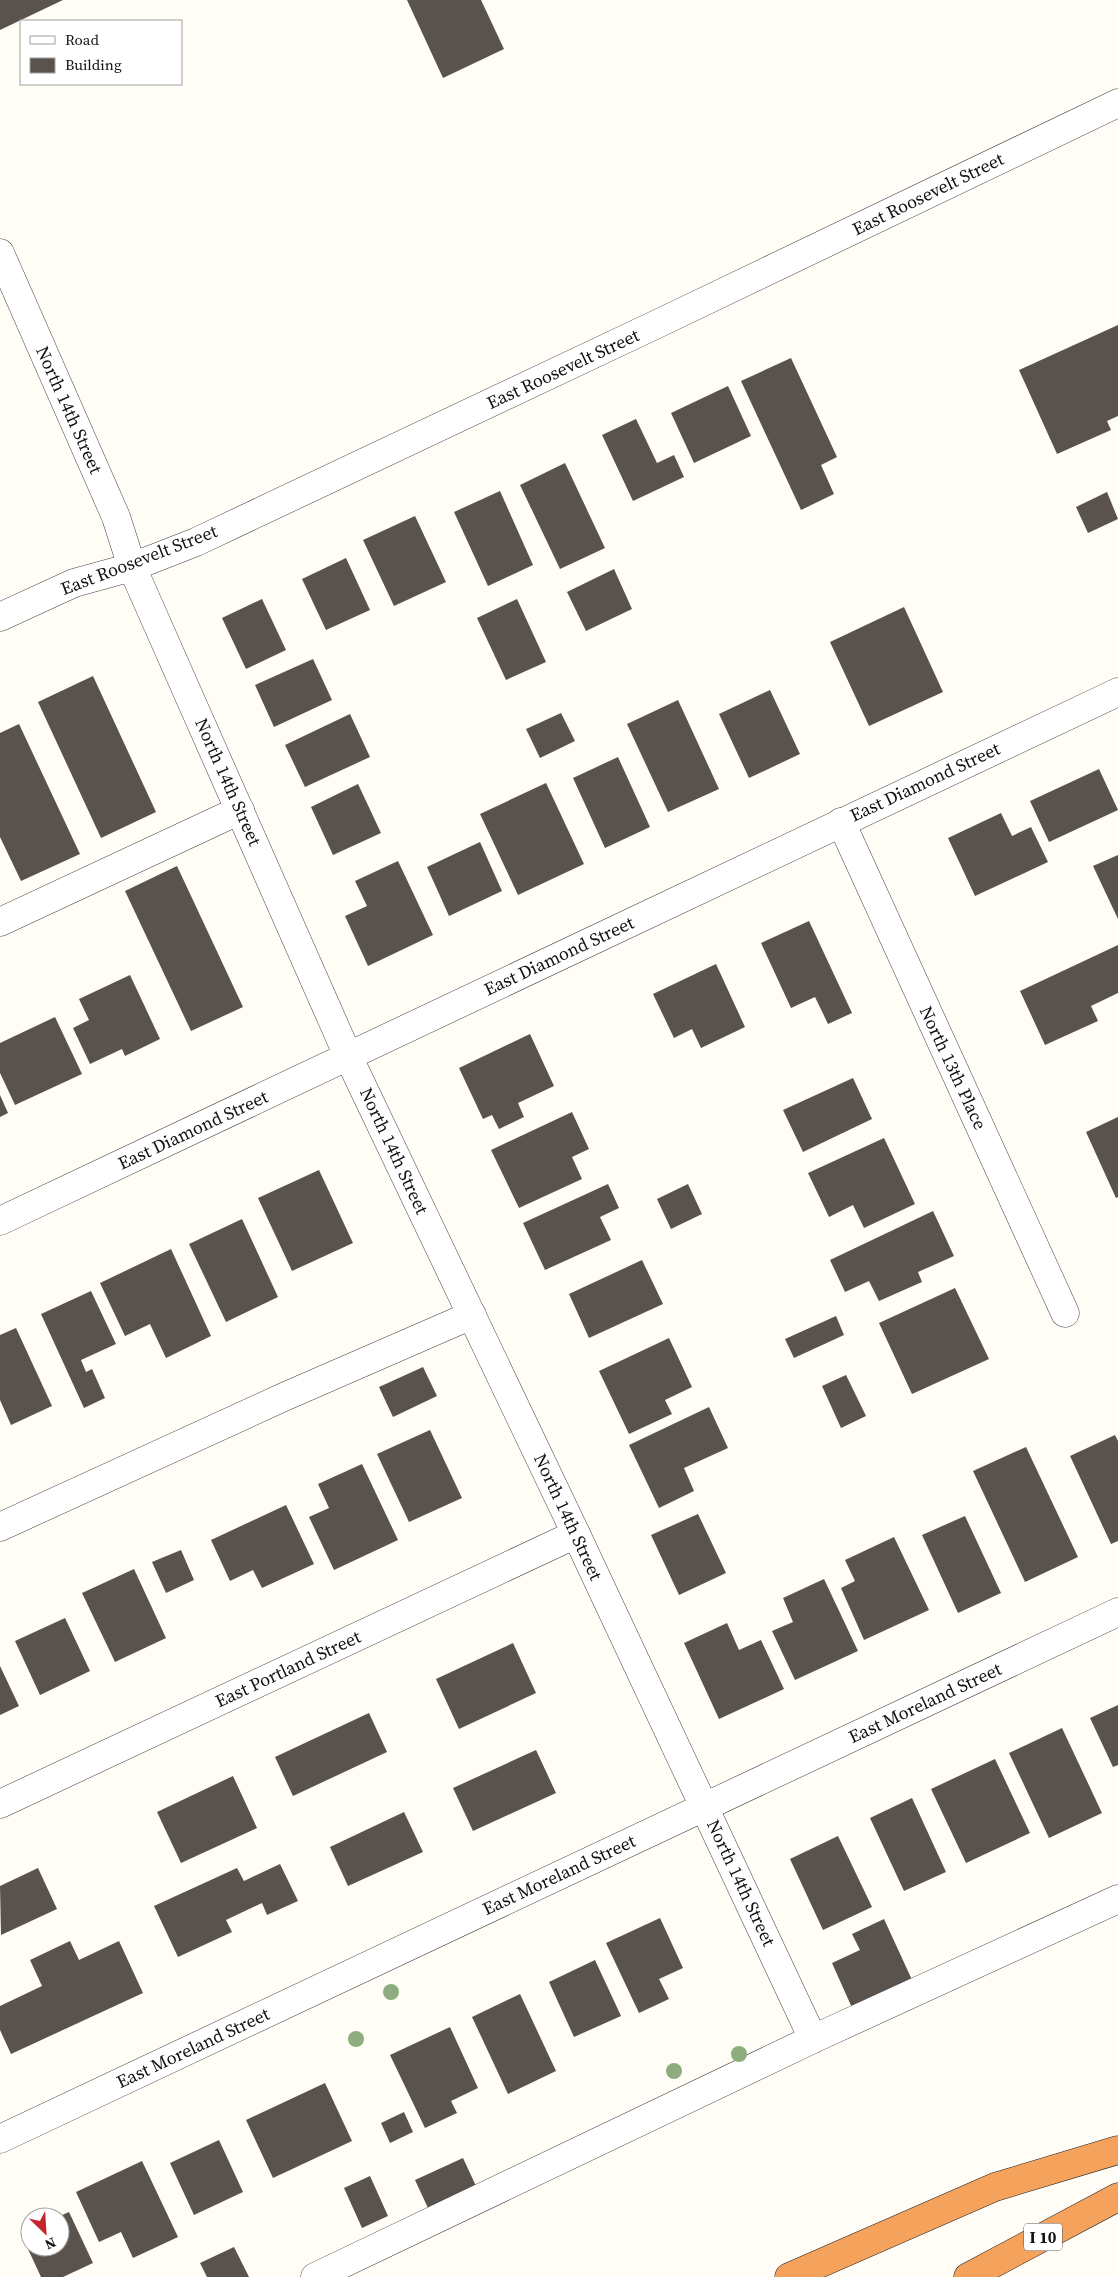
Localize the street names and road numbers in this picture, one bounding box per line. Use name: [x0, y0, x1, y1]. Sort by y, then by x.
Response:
street label: East Roosevelt Street: [848, 146, 1008, 241]
street label: East Roosevelt Street: [482, 322, 643, 415]
street label: North 14th Street: [30, 342, 109, 478]
street label: East Roosevelt Street: [57, 518, 221, 601]
street label: North 14th Street: [189, 714, 268, 850]
street label: East Diamond Street: [846, 736, 1004, 827]
street label: East Diamond Street: [480, 910, 638, 1001]
street label: North 13th Place: [914, 1002, 993, 1134]
street label: North 14th Street: [354, 1083, 435, 1218]
street label: East Diamond Street: [114, 1084, 272, 1175]
street label: North 14th Street: [528, 1449, 609, 1584]
street label: East Portland Street: [211, 1624, 365, 1713]
street label: East Moreland Street: [844, 1656, 1005, 1749]
street label: North 14th Street: [701, 1815, 782, 1950]
street label: East Moreland Street: [478, 1828, 639, 1921]
street label: East Moreland Street: [112, 2001, 273, 2094]
road number: I 10: [1024, 2224, 1062, 2250]

